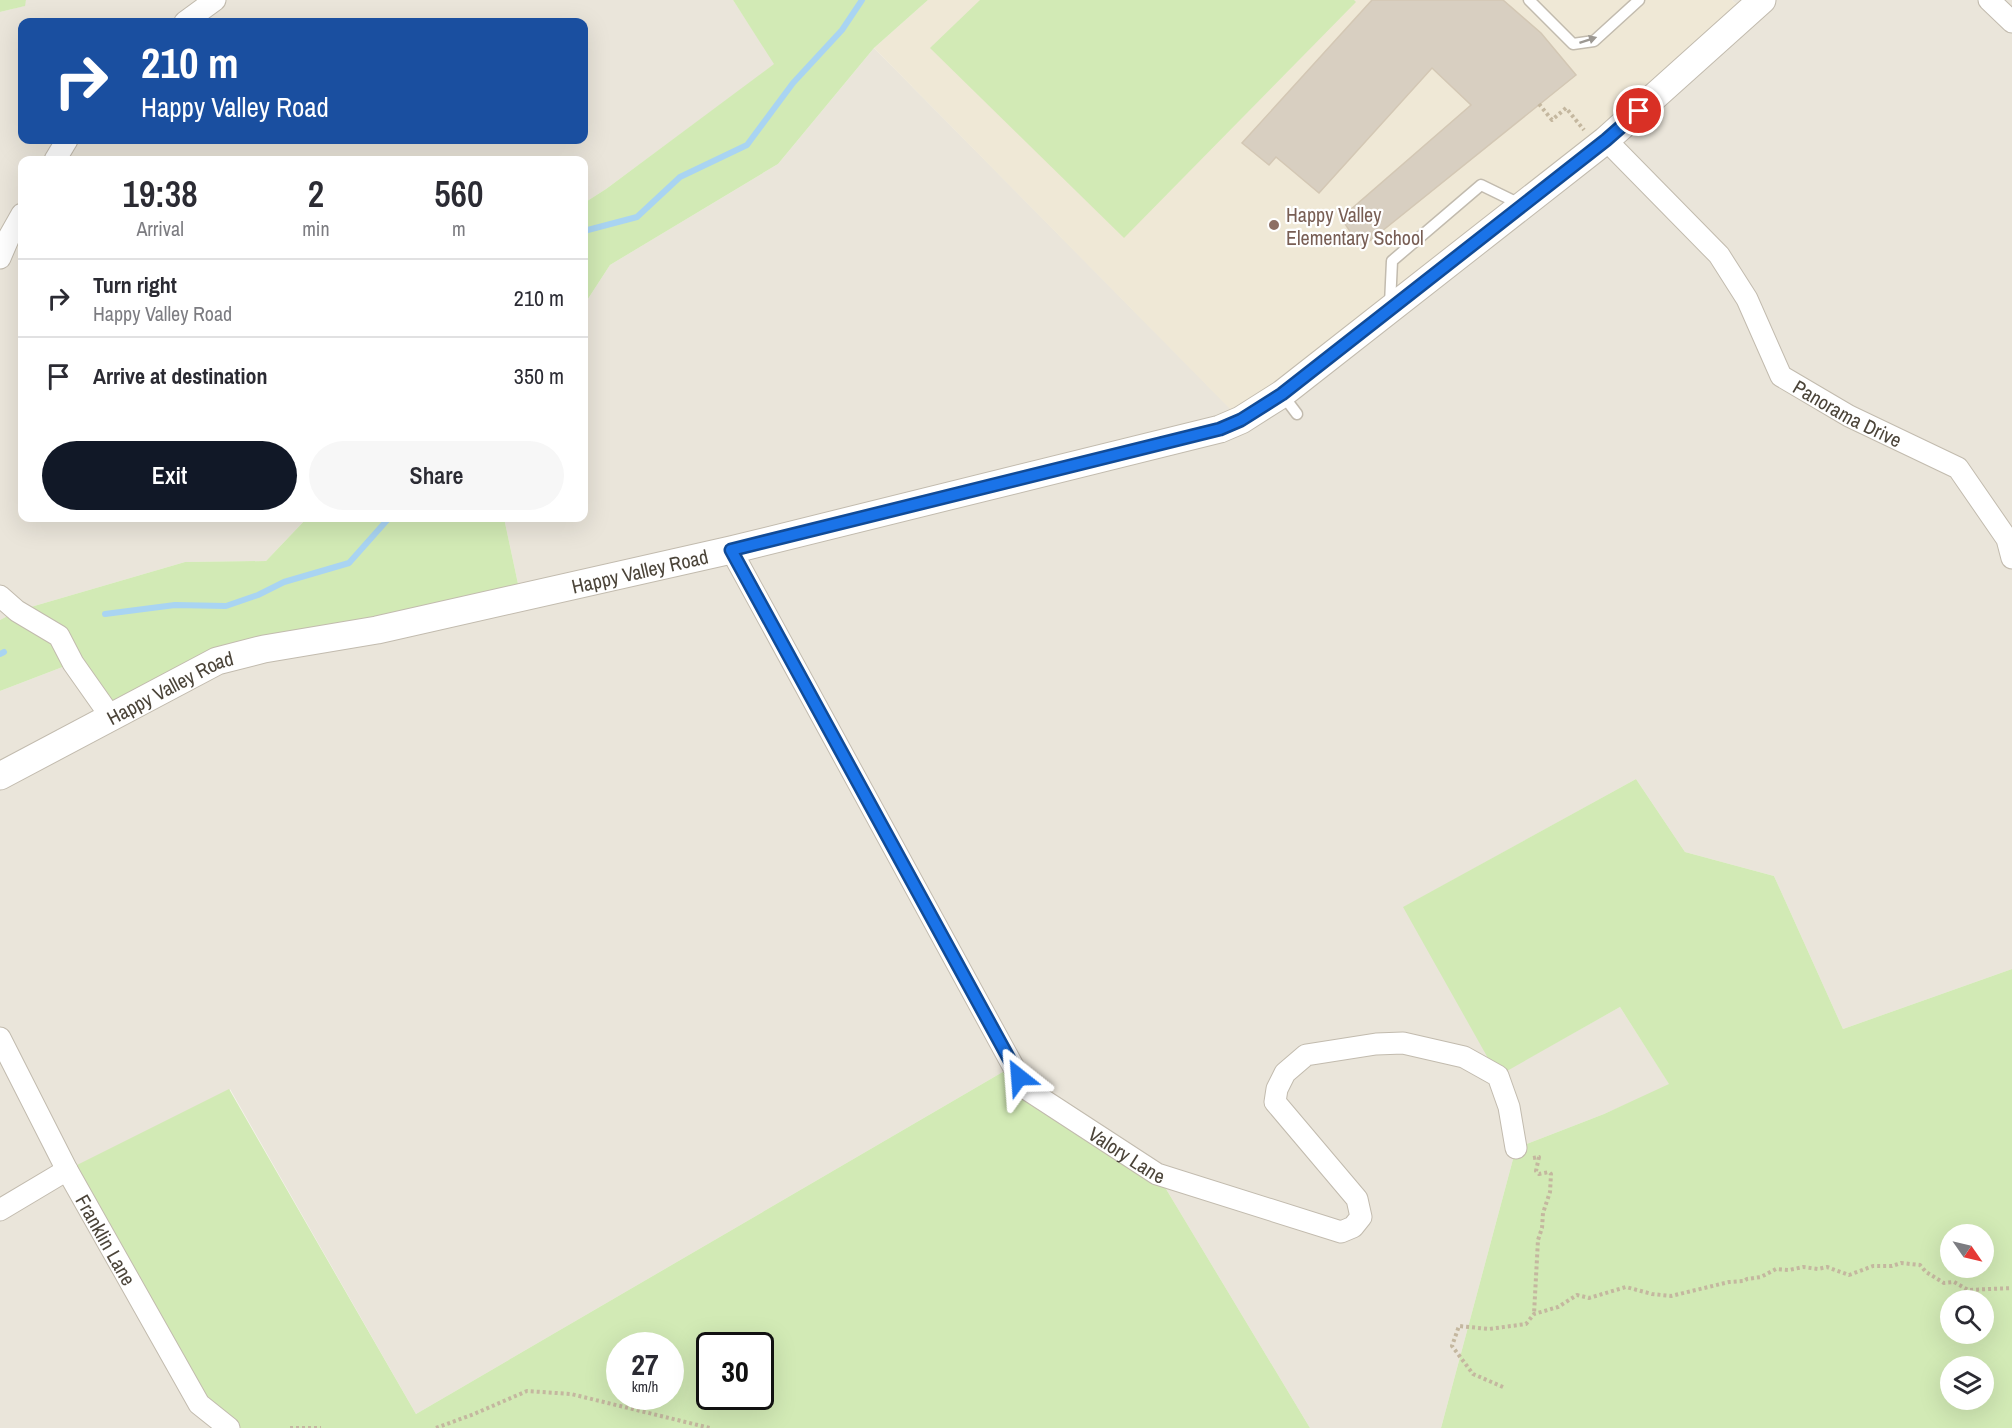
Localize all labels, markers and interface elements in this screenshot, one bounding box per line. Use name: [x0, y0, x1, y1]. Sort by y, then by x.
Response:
text: 210 m: [141, 35, 239, 91]
one-way arrow: [1580, 35, 1598, 44]
icon: right: [42, 42, 120, 120]
pin: [1613, 85, 1664, 136]
text: Happy Valley Road: [141, 89, 329, 125]
icon: arrive: [1622, 94, 1655, 127]
text: 19:38: [123, 170, 198, 218]
text: 2: [308, 170, 324, 218]
text: 560: [434, 170, 483, 218]
place label: Happy Valley Elementary School: [1286, 201, 1424, 251]
text: Arrival: [136, 215, 184, 242]
text: min: [302, 215, 330, 242]
text: m: [452, 215, 466, 242]
marker: Happy Valley Elementary School: [1267, 218, 1281, 232]
text: Turn right: [93, 270, 177, 300]
icon: right: [42, 282, 75, 315]
text: 210 m: [514, 283, 564, 313]
text: Happy Valley Road: [93, 300, 232, 327]
icon: arrive: [42, 360, 75, 393]
text: Arrive at destination: [93, 361, 267, 391]
text: 350 m: [514, 361, 564, 391]
street label: Panorama Drive: [1789, 373, 1907, 453]
button: Exit: [42, 441, 297, 510]
button: Share: [309, 441, 564, 510]
street label: Happy Valley Road: [569, 542, 711, 599]
street label: Happy Valley Road: [102, 644, 236, 731]
position arrow: [987, 1045, 1051, 1109]
street label: Valory Lane: [1084, 1120, 1168, 1189]
street label: Franklin Lane: [70, 1189, 143, 1290]
north arrow: [1940, 1224, 1994, 1278]
map controls: [1940, 1224, 1994, 1410]
button: search: [1940, 1290, 1994, 1344]
speed limit sign: 30: [696, 1332, 774, 1410]
text: 27: [631, 1344, 659, 1384]
button: layers: [1940, 1356, 1994, 1410]
text: km/h: [632, 1376, 658, 1397]

